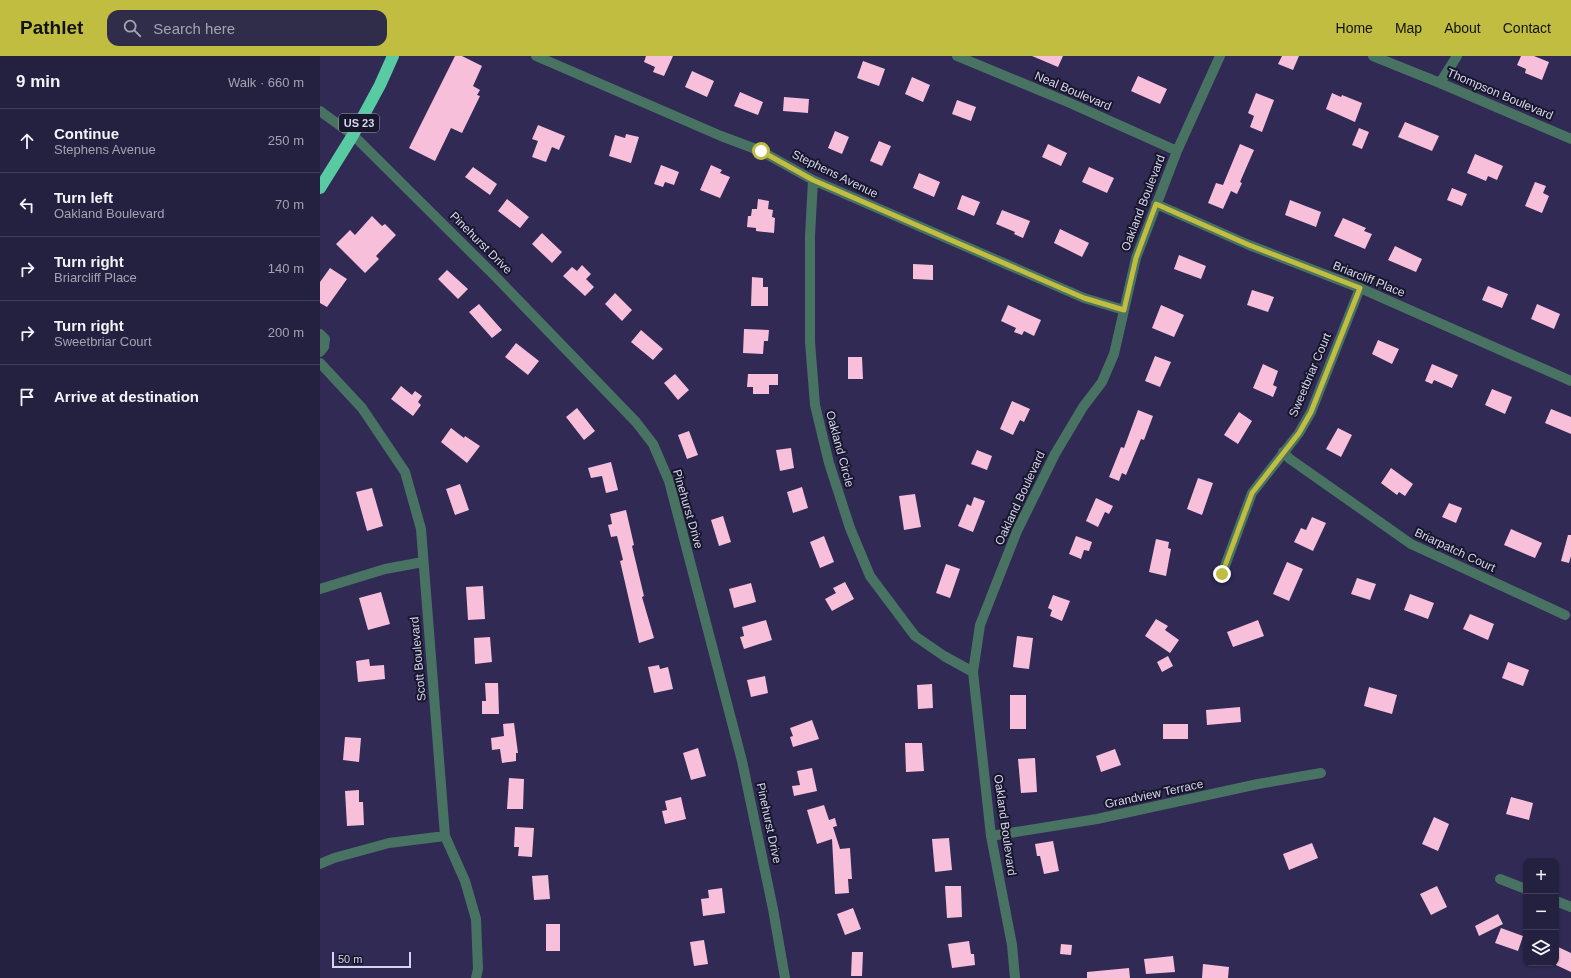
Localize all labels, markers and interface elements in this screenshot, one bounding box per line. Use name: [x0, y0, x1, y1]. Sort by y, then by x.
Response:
search box: [107, 10, 387, 46]
text: Pathlet: [20, 17, 83, 38]
icon: search: [121, 17, 143, 39]
text: Search here: [153, 20, 235, 37]
text: Home: [1336, 20, 1373, 36]
text: Map: [1395, 20, 1422, 36]
text: About: [1444, 20, 1481, 36]
text: Contact: [1503, 20, 1551, 36]
street label: Thompson Boulevard: [1445, 65, 1555, 123]
street label: Neal Boulevard: [1032, 69, 1114, 113]
text: 9 min: [16, 72, 60, 91]
text: Walk · 660 m: [228, 75, 304, 90]
road number: US 23: [339, 114, 379, 132]
text: Continue: [54, 125, 119, 142]
icon: ahead: [16, 130, 38, 152]
text: 250 m: [268, 133, 304, 148]
text: Stephens Avenue: [54, 142, 156, 157]
route start: [752, 142, 770, 160]
street label: Stephens Avenue: [790, 147, 881, 201]
street label: Oakland Boulevard: [1118, 153, 1168, 253]
text: Turn left: [54, 189, 113, 206]
icon: left: [16, 194, 38, 216]
text: 70 m: [275, 197, 304, 212]
text: Oakland Boulevard: [54, 206, 165, 221]
street label: Pinehurst Drive: [447, 209, 515, 277]
text: Turn right: [54, 253, 124, 270]
icon: right: [16, 258, 38, 280]
street label: Briarcliff Place: [1331, 258, 1407, 300]
text: 140 m: [268, 261, 304, 276]
text: Briarcliff Place: [54, 270, 137, 285]
text: Turn right: [54, 317, 124, 334]
icon: right: [16, 322, 38, 344]
text: 200 m: [268, 325, 304, 340]
street label: Sweetbriar Court: [1286, 330, 1334, 419]
text: Sweetbriar Court: [54, 334, 152, 349]
icon: arrive: [16, 386, 38, 408]
text: Arrive at destination: [54, 388, 199, 405]
street label: Oakland Circle: [823, 409, 857, 489]
street label: Oakland Boulevard: [992, 449, 1048, 547]
street label: Pinehurst Drive: [670, 468, 706, 551]
street label: Briarpatch Court: [1412, 525, 1498, 575]
route end: [1213, 565, 1231, 583]
street label: Scott Boulevard: [407, 616, 429, 702]
street label: Oakland Boulevard: [991, 773, 1019, 877]
street label: Grandview Terrace: [1103, 777, 1205, 811]
street label: Pinehurst Drive: [754, 781, 784, 865]
map controls: [1523, 858, 1559, 966]
button: +: [1523, 858, 1559, 894]
button: −: [1523, 894, 1559, 930]
button: layers: [1523, 930, 1559, 966]
scale bar: [332, 950, 411, 969]
text: 50 m: [338, 953, 362, 965]

